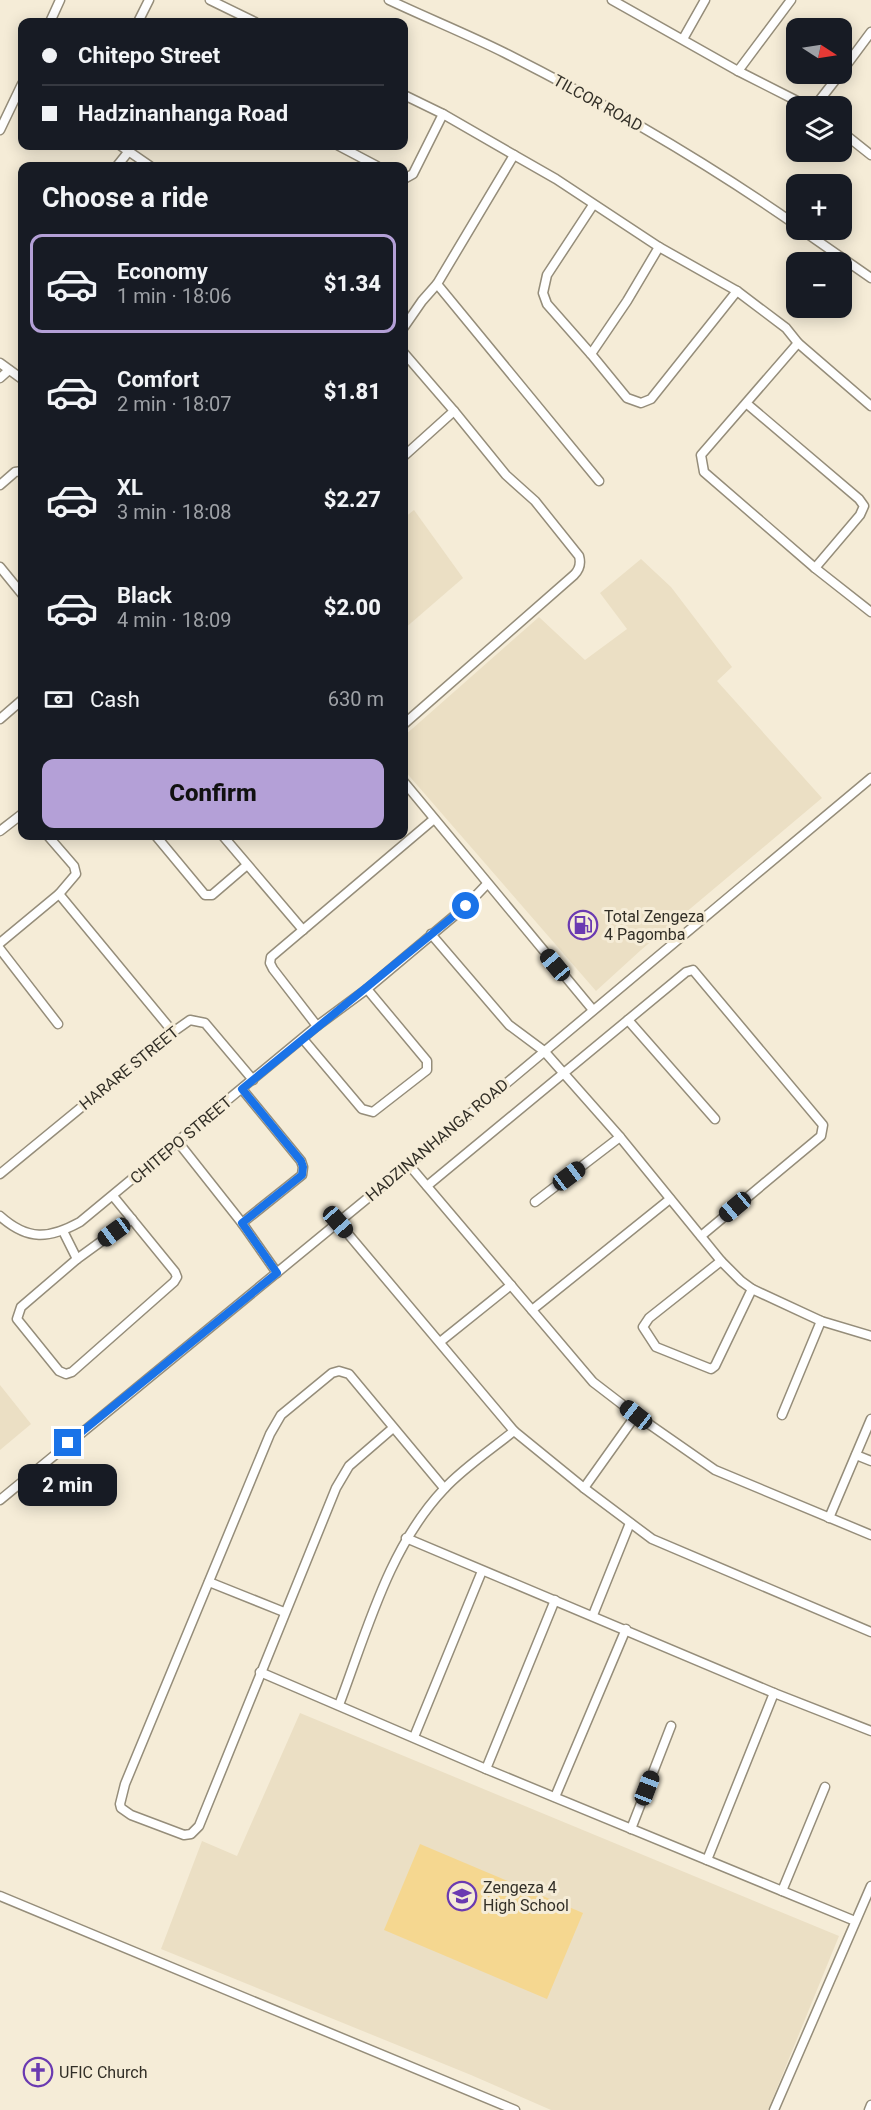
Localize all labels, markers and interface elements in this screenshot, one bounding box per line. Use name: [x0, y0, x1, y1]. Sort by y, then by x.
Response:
north arrow: [786, 18, 852, 84]
map controls: [786, 18, 852, 318]
text: Chitepo Street: [78, 43, 220, 68]
street label: TILCOR ROAD: [550, 71, 646, 135]
button: layers: [786, 96, 852, 162]
text: Hadzinanhanga Road: [78, 101, 288, 126]
button: +: [786, 174, 852, 240]
text: Choose a ride: [42, 182, 208, 214]
button: −: [786, 252, 852, 318]
icon: car: [45, 257, 99, 311]
text: Economy: [117, 259, 208, 284]
text: $1.34: [324, 271, 381, 296]
text: 1 min · 18:06: [117, 284, 232, 308]
icon: car: [45, 365, 99, 419]
text: Comfort: [117, 367, 199, 392]
text: $1.81: [324, 379, 381, 404]
text: 2 min · 18:07: [117, 392, 232, 416]
icon: car: [45, 473, 99, 527]
text: XL: [117, 475, 143, 500]
text: $2.27: [324, 487, 381, 512]
text: 3 min · 18:08: [117, 500, 232, 524]
icon: car: [45, 581, 99, 635]
text: Black: [117, 583, 172, 608]
text: $2.00: [324, 595, 381, 620]
text: 4 min · 18:09: [117, 608, 232, 632]
icon: cash: [42, 683, 75, 716]
text: Cash: [90, 687, 140, 712]
text: 630 m: [328, 687, 384, 711]
button: Confirm: [42, 759, 384, 828]
route start: [452, 892, 479, 919]
place label: Total Zengeza 4 Pagomba: [604, 907, 705, 944]
fuel station icon: Total Zengeza 4 Pagomba: [567, 909, 599, 941]
car: [537, 945, 573, 985]
street label: HARARE STREET: [76, 1022, 183, 1114]
street label: HADZINANHANGA ROAD: [362, 1075, 512, 1205]
street label: CHITEPO STREET: [126, 1092, 236, 1188]
car: [549, 1158, 589, 1194]
car: [715, 1189, 755, 1225]
car: [319, 1203, 357, 1241]
car: [94, 1214, 134, 1250]
car: [616, 1397, 656, 1433]
route end: [54, 1429, 81, 1456]
callout: 2 min: [19, 1464, 118, 1506]
text: 2 min: [42, 1473, 93, 1497]
car: [632, 1768, 662, 1808]
place label: Zengeza 4 High School: [483, 1878, 569, 1915]
school or university icon: Zengeza 4 High School: [446, 1880, 478, 1912]
church icon: UFIC Church: [22, 2056, 54, 2088]
place label: UFIC Church: [59, 2063, 147, 2082]

